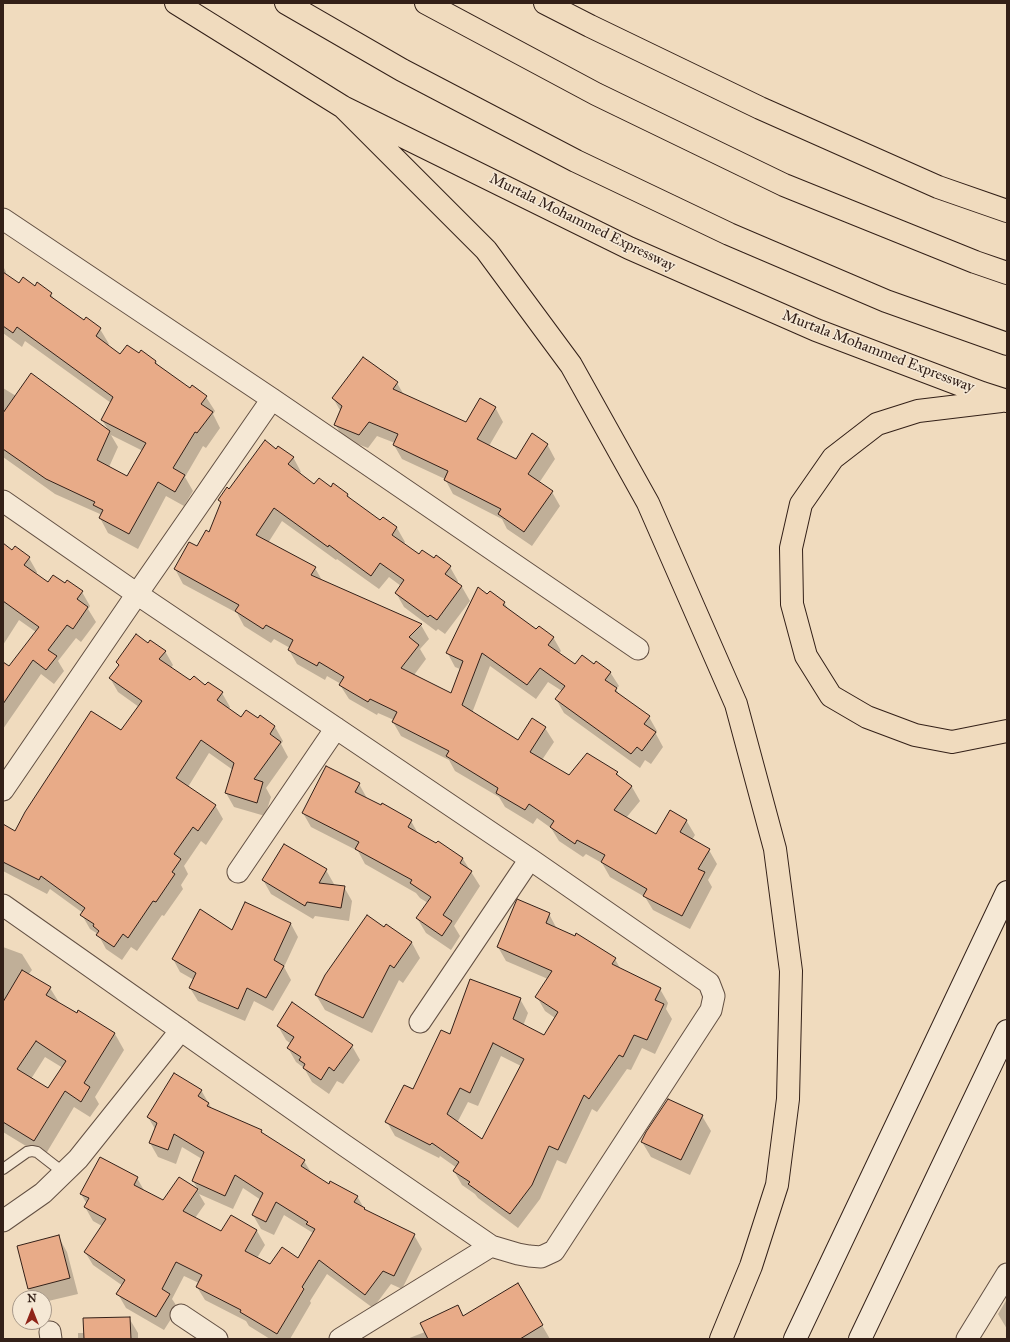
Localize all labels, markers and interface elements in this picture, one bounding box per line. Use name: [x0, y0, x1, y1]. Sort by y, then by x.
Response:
street label: Murtala Mohammed Expressway: [486, 170, 678, 276]
street label: Murtala Mohammed Expressway: [779, 307, 977, 397]
north arrow: [12, 1290, 52, 1330]
text: N: [27, 1292, 37, 1305]

